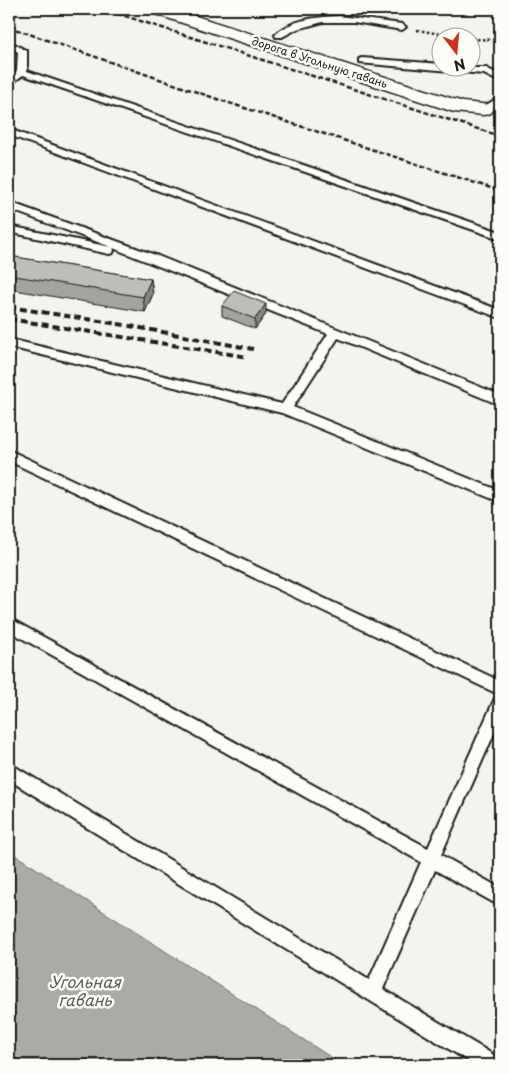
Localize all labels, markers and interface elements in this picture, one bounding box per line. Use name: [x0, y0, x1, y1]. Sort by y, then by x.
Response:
north arrow: [432, 28, 482, 78]
street label: дорога в Угольную гавань: [250, 32, 390, 92]
text: N: [451, 53, 468, 77]
water label: Угольная гавань: [49, 969, 122, 1011]

